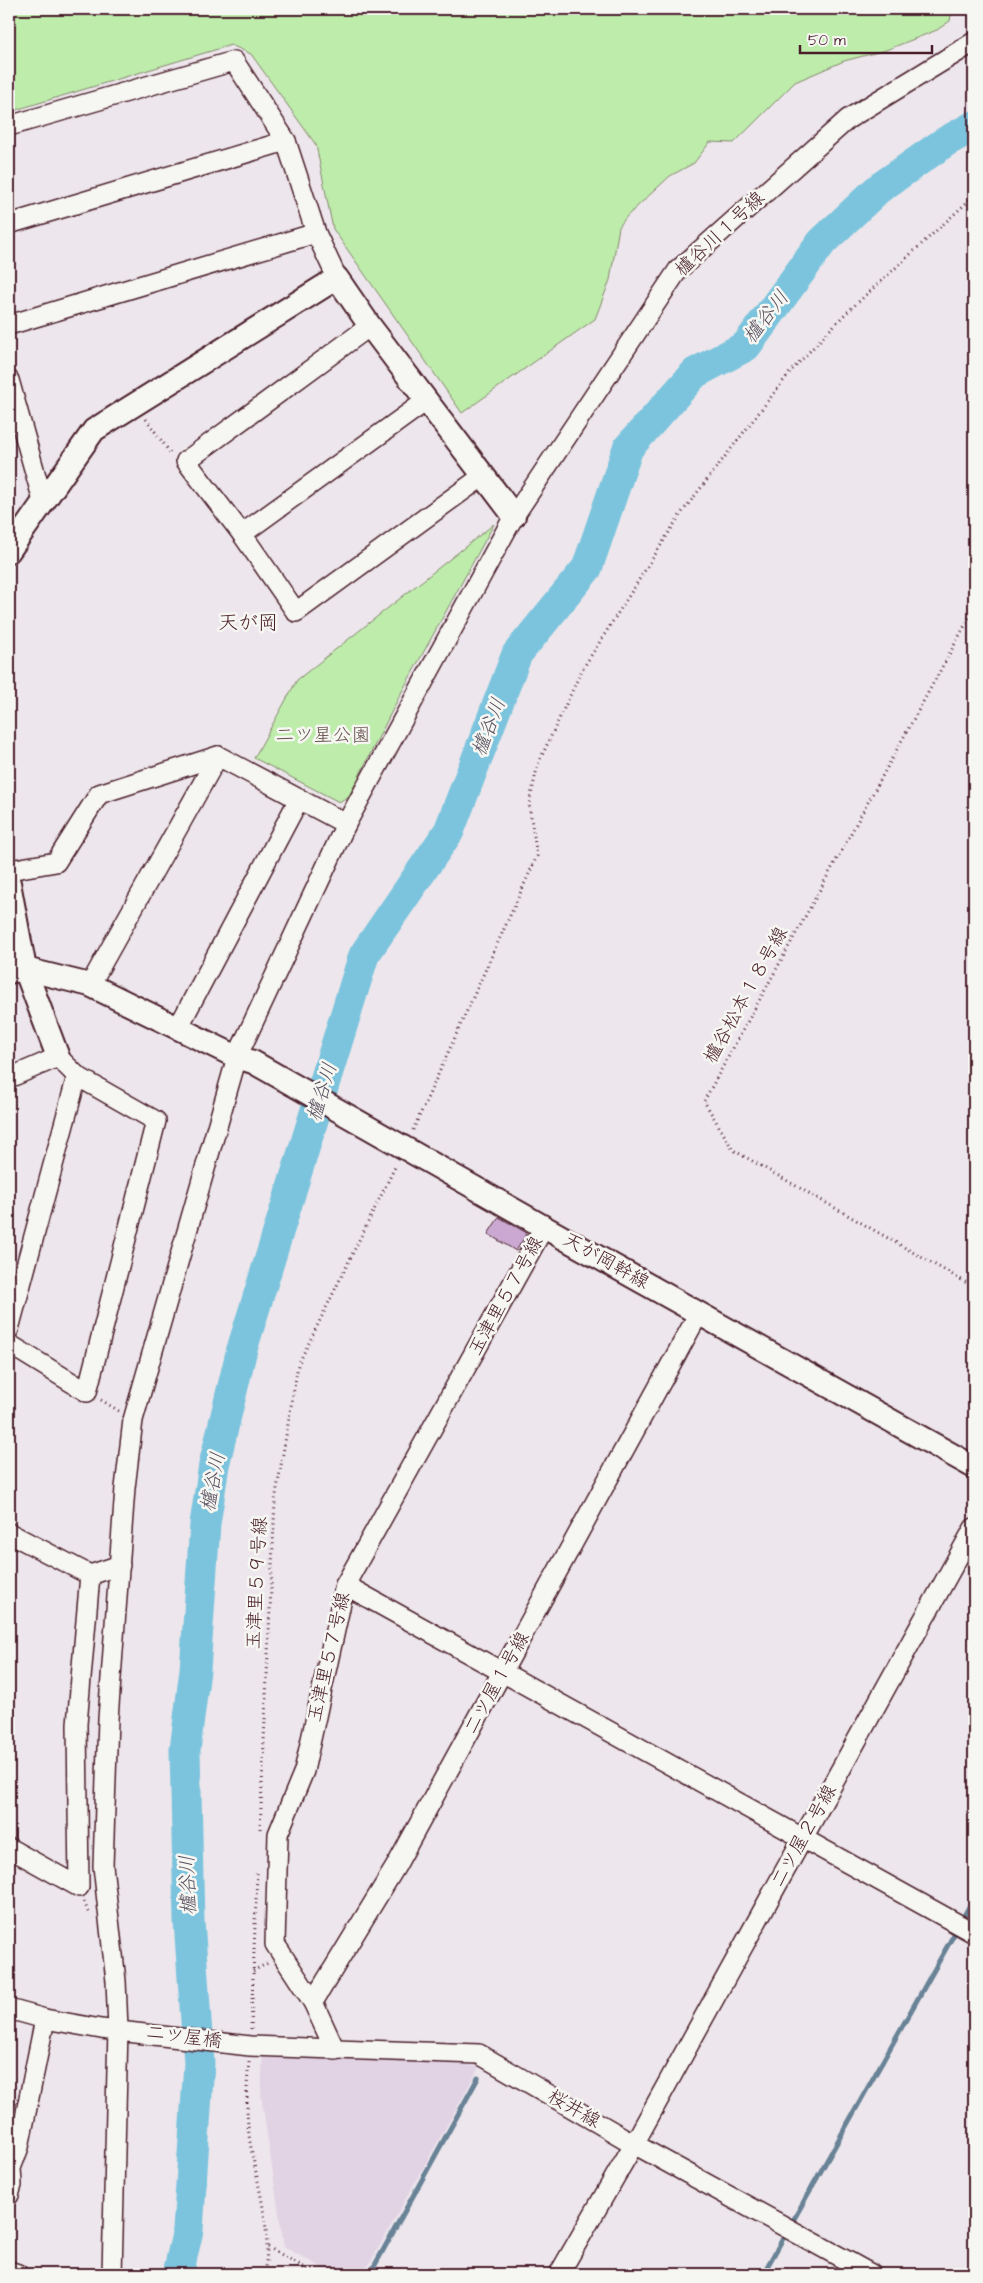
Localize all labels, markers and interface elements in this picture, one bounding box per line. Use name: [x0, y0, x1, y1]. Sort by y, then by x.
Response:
scale bar: [800, 22, 933, 54]
text: 50 m: [808, 30, 846, 51]
street label: 櫨谷川１号線: [669, 185, 771, 283]
water label: 櫨谷川: [736, 285, 796, 349]
district label: 天が岡: [218, 609, 278, 637]
water label: 櫨谷川: [465, 694, 513, 760]
park label: 二ツ星公園: [275, 722, 371, 749]
street label: 櫨谷松本１８号線: [697, 922, 795, 1068]
water label: 櫨谷川: [300, 1059, 344, 1125]
street label: 天が岡幹線: [558, 1226, 654, 1296]
street label: 玉津里５７号線: [462, 1231, 550, 1361]
water label: 櫨谷川: [194, 1450, 232, 1514]
street label: 玉津里５９号線: [240, 1516, 274, 1650]
street label: 玉津里５７号線: [301, 1589, 357, 1725]
street label: 二ツ屋１号線: [458, 1627, 536, 1739]
street label: 二ツ屋２号線: [765, 1780, 843, 1892]
water label: 櫨谷川: [173, 1855, 203, 1915]
street label: 二ツ屋橋: [145, 2019, 223, 2055]
street label: 桜井線: [543, 2083, 605, 2135]

